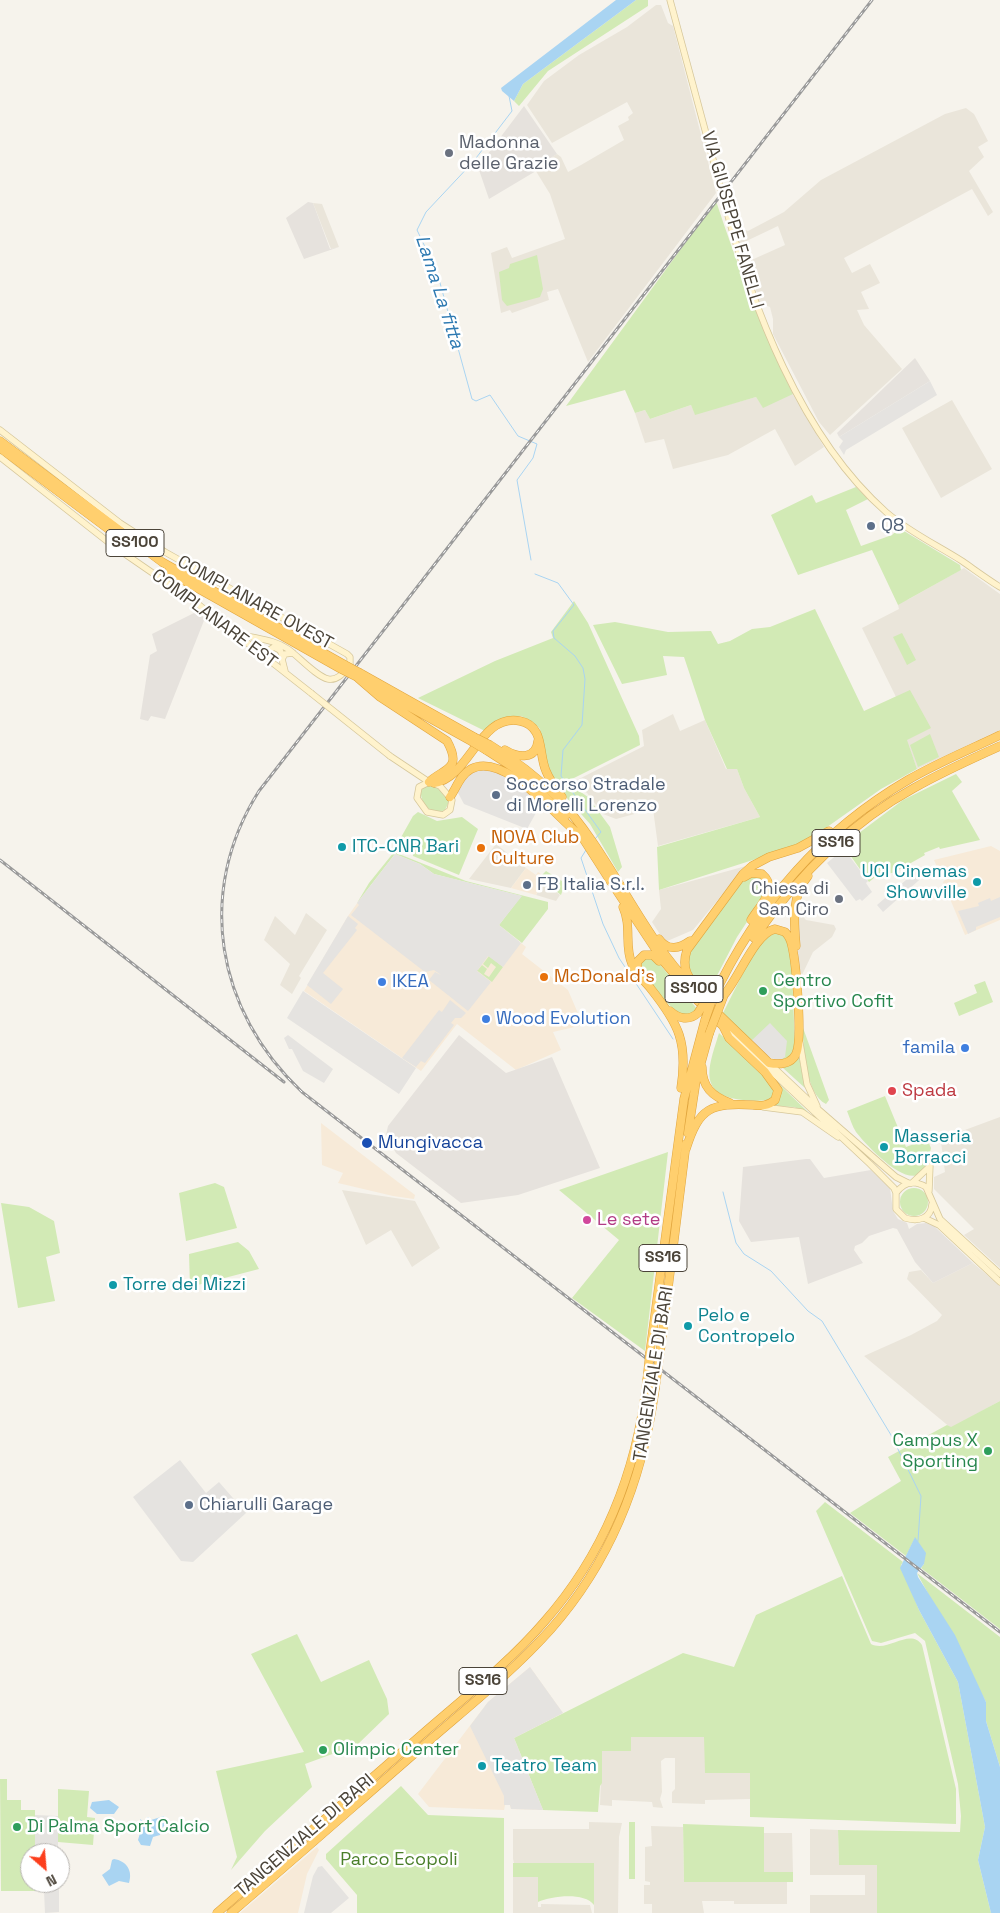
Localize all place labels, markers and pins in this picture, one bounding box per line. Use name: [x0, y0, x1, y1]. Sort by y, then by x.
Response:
place label: Madonna delle Grazie: [459, 132, 559, 174]
marker: Madonna delle Grazie: [443, 147, 455, 159]
place label: Q8: [881, 515, 904, 537]
marker: Q8: [865, 520, 877, 532]
place label: Soccorso Stradale di Morelli Lorenzo: [506, 774, 666, 816]
marker: Soccorso Stradale di Morelli Lorenzo: [490, 789, 502, 801]
place label: NOVA Club Culture: [491, 827, 579, 870]
place label: ITC-CNR Bari: [352, 836, 459, 858]
marker: ITC-CNR Bari: [336, 841, 348, 853]
marker: NOVA Club Culture: [475, 842, 487, 854]
place label: UCI Cinemas Showville: [862, 861, 967, 904]
place label: FB Italia S.r.l.: [537, 874, 645, 896]
marker: UCI Cinemas Showville: [971, 876, 983, 888]
place label: Chiesa di San Ciro: [751, 878, 829, 921]
marker: FB Italia S.r.l.: [521, 879, 533, 891]
marker: Chiesa di San Ciro: [833, 893, 845, 905]
place label: McDonald's: [554, 966, 655, 988]
place label: Centro Sportivo Cofit: [773, 970, 894, 1012]
place label: IKEA: [392, 971, 429, 993]
marker: McDonald's: [538, 971, 550, 983]
marker: IKEA: [376, 976, 388, 988]
marker: Centro Sportivo Cofit: [757, 985, 769, 997]
place label: Wood Evolution: [496, 1008, 631, 1030]
marker: Wood Evolution: [480, 1013, 492, 1025]
place label: famila: [902, 1037, 955, 1059]
marker: famila: [959, 1042, 971, 1054]
place label: Spada: [902, 1080, 957, 1102]
marker: Spada: [886, 1085, 898, 1097]
place label: Masseria Borracci: [894, 1126, 971, 1168]
place label: Mungivacca: [378, 1132, 483, 1154]
marker: Mungivacca: [360, 1136, 374, 1150]
marker: Masseria Borracci: [878, 1141, 890, 1153]
place label: Le sete: [597, 1209, 660, 1231]
marker: Le sete: [581, 1214, 593, 1226]
place label: Torre dei Mizzi: [123, 1274, 246, 1296]
marker: Torre dei Mizzi: [107, 1279, 119, 1291]
place label: Pelo e Contropelo: [698, 1305, 795, 1348]
marker: Pelo e Contropelo: [682, 1320, 694, 1332]
place label: Campus X Sporting: [892, 1430, 978, 1472]
marker: Campus X Sporting: [982, 1445, 994, 1457]
place label: Chiarulli Garage: [199, 1494, 333, 1516]
marker: Chiarulli Garage: [183, 1499, 195, 1511]
place label: Olimpic Center: [333, 1739, 459, 1761]
marker: Olimpic Center: [317, 1744, 329, 1756]
place label: Teatro Team: [492, 1755, 597, 1777]
marker: Teatro Team: [476, 1760, 488, 1772]
place label: Di Palma Sport Calcio: [27, 1816, 210, 1838]
marker: Di Palma Sport Calcio: [11, 1821, 23, 1833]

